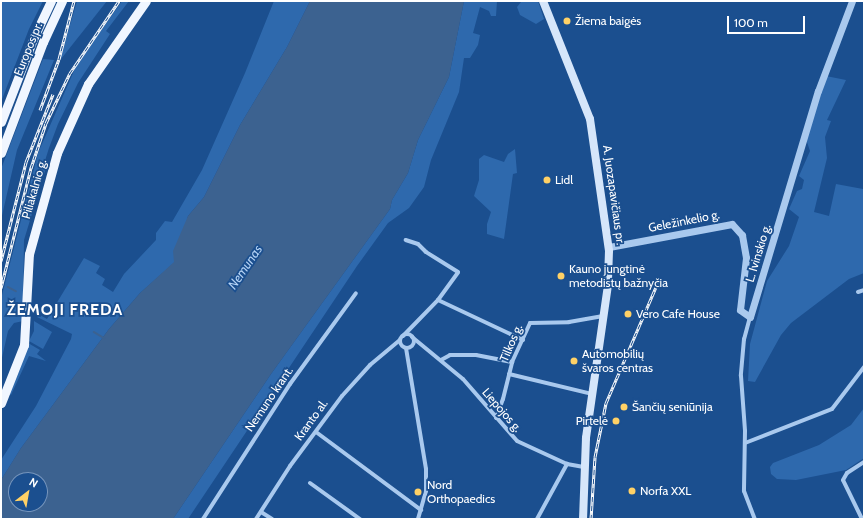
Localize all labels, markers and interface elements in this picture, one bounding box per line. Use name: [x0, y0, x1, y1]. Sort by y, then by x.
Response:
scale bar: [729, 8, 807, 34]
place label: Žiema baigės: [575, 14, 641, 28]
text: 100 m: [734, 15, 768, 30]
marker: Žiema baigės: [562, 16, 572, 26]
street label: Europos pr.: [11, 20, 45, 78]
street label: A. Juozapavičiaus pr.: [600, 144, 628, 246]
street label: Piliakalnio g.: [19, 158, 49, 220]
place label: Lidl: [555, 173, 573, 187]
marker: Lidl: [542, 175, 552, 185]
street label: Geležinkelio g.: [647, 207, 721, 235]
street label: L. Ivinskio g.: [742, 222, 774, 284]
water label: Nemunas: [225, 242, 265, 292]
place label: Kauno jungtinė metodistų bažnyčia: [569, 262, 668, 290]
marker: Kauno jungtinė metodistų bažnyčia: [556, 271, 566, 281]
district label: ŽEMOJI FREDA: [7, 300, 123, 320]
place label: Vero Cafe House: [636, 307, 720, 321]
marker: Vero Cafe House: [623, 309, 633, 319]
street label: Tilkos g.: [497, 322, 525, 364]
place label: Automobilių švaros centras: [582, 347, 653, 375]
marker: Automobilių švaros centras: [569, 356, 579, 366]
street label: Nemuno krant.: [242, 364, 296, 434]
street label: Liepojos g.: [479, 385, 525, 435]
street label: Kranto al.: [291, 397, 331, 443]
place label: Šančių seniūnija: [632, 400, 713, 414]
marker: Šančių seniūnija: [619, 402, 629, 412]
place label: Pirtelė: [576, 414, 608, 428]
marker: Pirtelė: [611, 416, 621, 426]
north arrow: [8, 472, 48, 512]
text: N: [27, 475, 41, 491]
place label: Nord Orthopaedics: [427, 478, 495, 506]
place label: Norfa XXL: [640, 484, 691, 498]
marker: Nord Orthopaedics: [412, 486, 424, 498]
marker: Norfa XXL: [627, 486, 637, 496]

